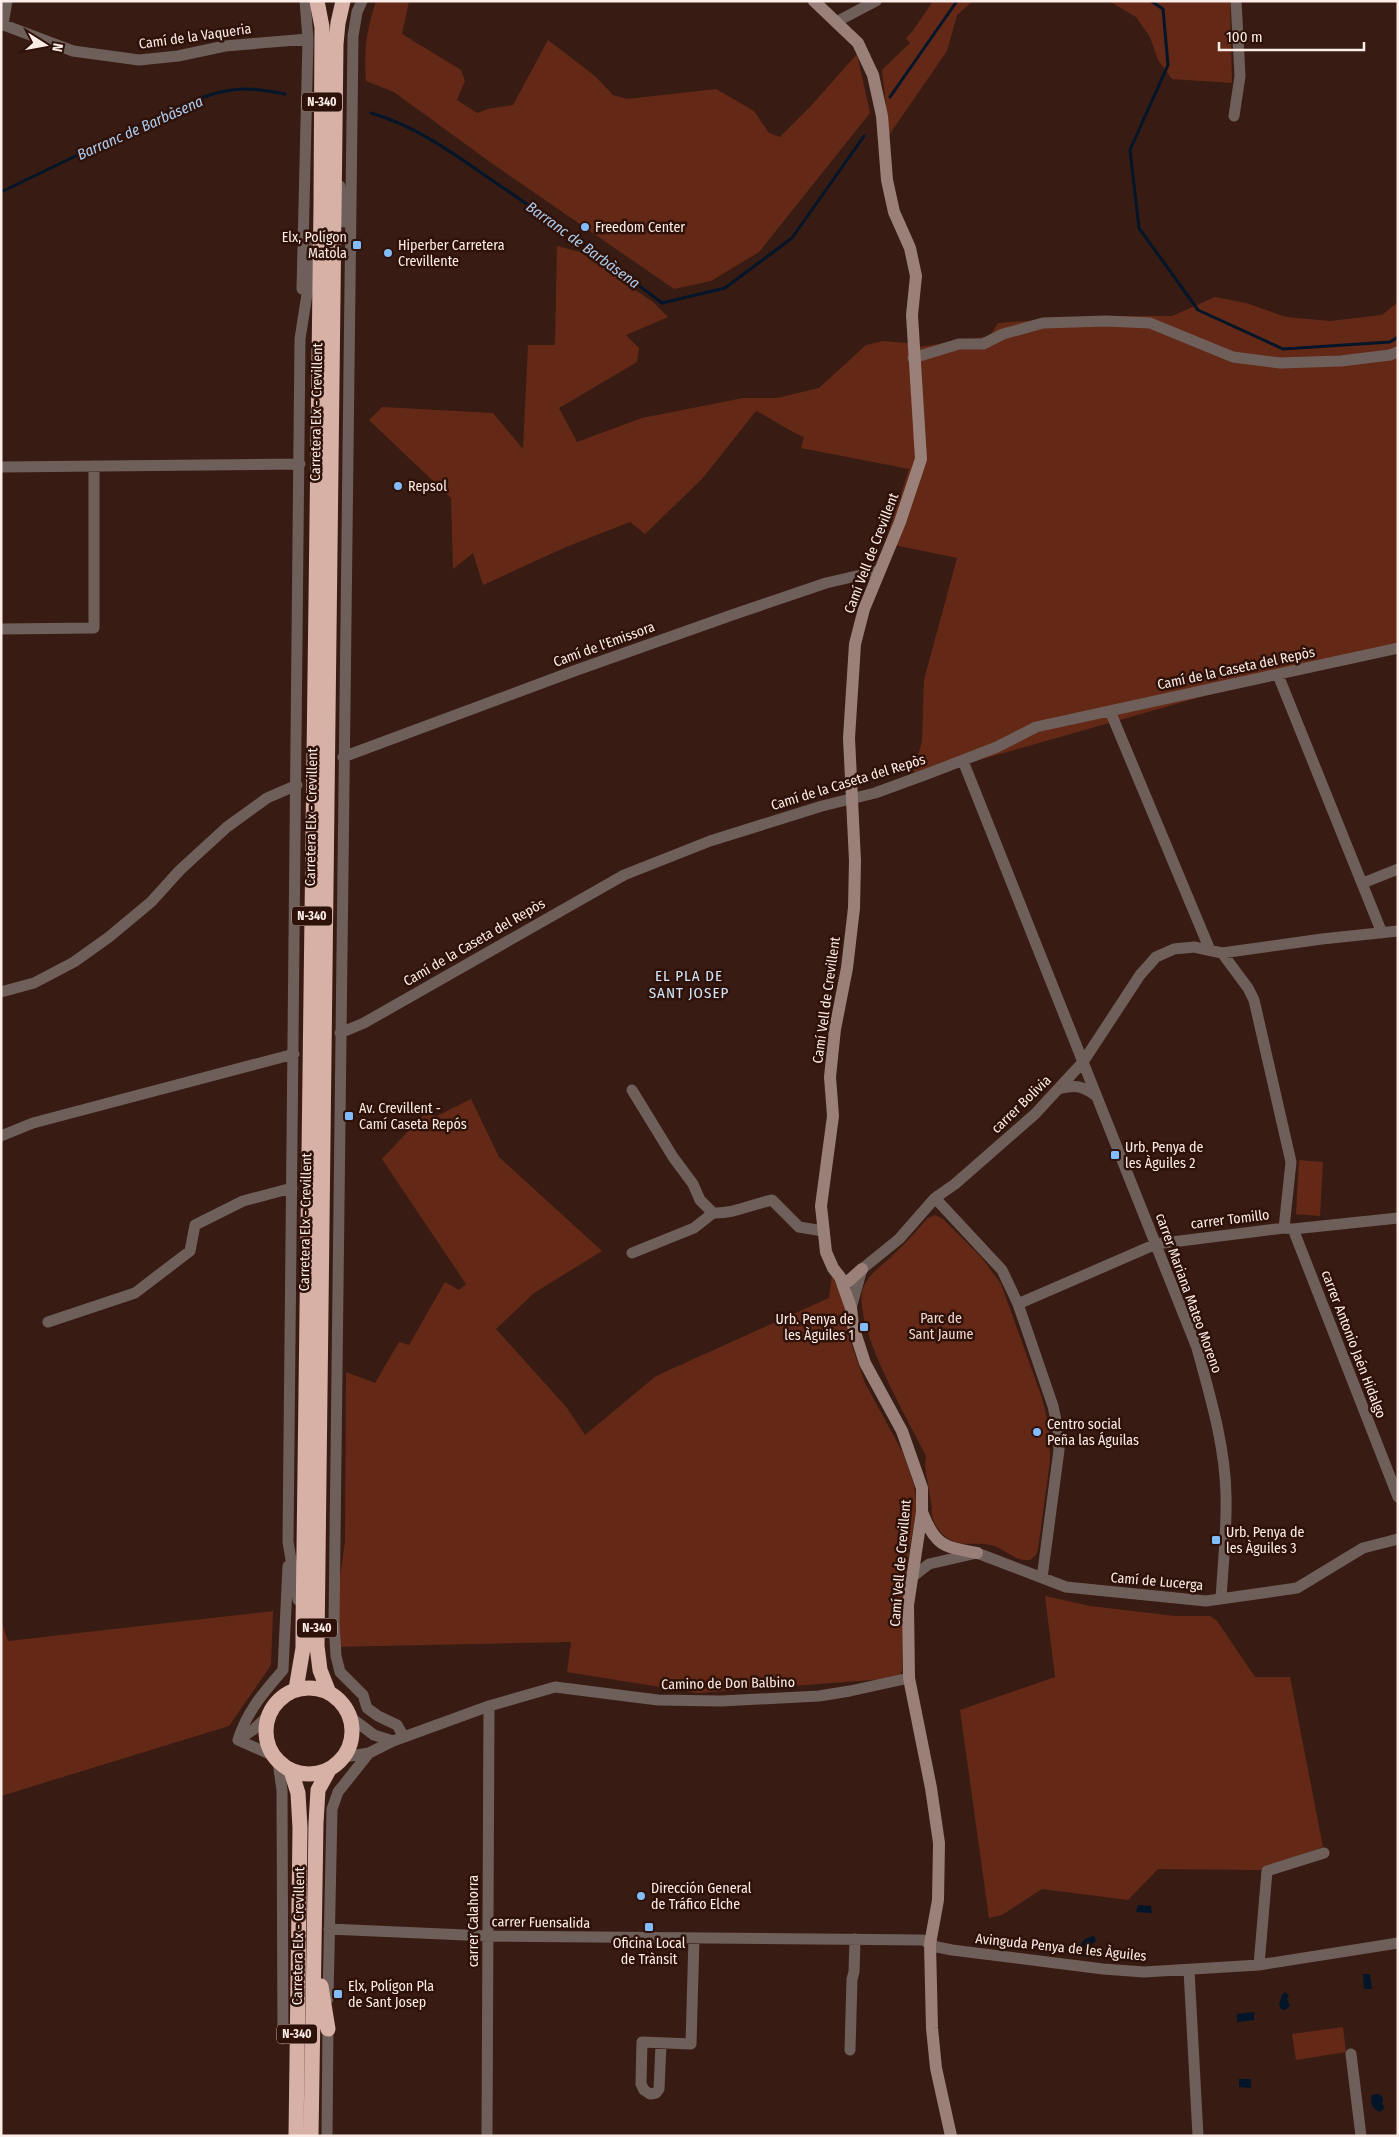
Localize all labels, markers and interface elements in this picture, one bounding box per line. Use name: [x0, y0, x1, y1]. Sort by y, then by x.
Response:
north arrow: [20, 20, 70, 70]
street label: Camí de la Vaqueria: [138, 20, 253, 53]
scale bar: [1219, 20, 1364, 52]
text: 100 m: [1226, 28, 1263, 46]
text: N: [48, 42, 66, 53]
water label: Barranc de Barbàsena: [74, 92, 206, 164]
road number: N-340: [302, 92, 342, 111]
water label: Barranc de Barbàsena: [523, 198, 643, 292]
place label: Freedom Center: [595, 219, 685, 236]
marker: Freedom Center: [579, 221, 591, 233]
place label: Elx, Polígon Matola: [282, 229, 347, 262]
place label: Hiperber Carretera Crevillente: [398, 237, 505, 270]
marker: Elx, Polígon Matola: [351, 239, 363, 251]
marker: Hiperber Carretera Crevillente: [382, 247, 394, 259]
street label: Carretera Elx - Crevillent: [307, 342, 326, 481]
place label: Repsol: [408, 478, 447, 495]
marker: Repsol: [392, 480, 404, 492]
street label: Camí Vell de Crevillent: [841, 490, 902, 616]
street label: Camí de l'Emissora: [551, 618, 657, 671]
street label: Camí de la Caseta del Repòs: [1156, 643, 1316, 694]
street label: Carretera Elx - Crevillent: [302, 747, 321, 886]
street label: Camí de la Caseta del Repòs: [769, 751, 927, 814]
street label: Camí de la Caseta del Repòs: [400, 895, 548, 990]
road number: N-340: [292, 906, 332, 926]
street label: Camí Vell de Crevillent: [809, 935, 844, 1064]
district label: EL PLA DE SANT JOSEP: [649, 967, 729, 1002]
street label: carrer Bolivia: [988, 1072, 1055, 1137]
place label: Av. Crevillent - Camí Caseta Repós: [359, 1100, 467, 1133]
marker: Av. Crevillent - Camí Caseta Repós: [343, 1110, 355, 1122]
place label: Urb. Penya de les Àguiles 2: [1125, 1139, 1203, 1172]
marker: Urb. Penya de les Àguiles 2: [1109, 1149, 1121, 1161]
street label: Carretera Elx - Crevillent: [296, 1152, 315, 1291]
street label: carrer Tomillo: [1190, 1206, 1270, 1233]
street label: carrer Mariana Mateo Moreno: [1152, 1211, 1225, 1375]
street label: carrer Antonio Jaén Hidalgo: [1317, 1268, 1390, 1421]
park label: Parc de Sant Jaume: [909, 1310, 973, 1343]
place label: Urb. Penya de les Àguiles 1: [776, 1311, 854, 1344]
marker: Urb. Penya de les Àguiles 1: [858, 1321, 870, 1333]
place label: Centro social Peña las Águilas: [1047, 1416, 1139, 1449]
marker: Centro social Peña las Águilas: [1031, 1426, 1043, 1438]
street label: Camí Vell de Crevillent: [886, 1498, 915, 1627]
place label: Urb. Penya de les Àguiles 3: [1226, 1524, 1304, 1557]
marker: Urb. Penya de les Àguiles 3: [1210, 1534, 1222, 1546]
street label: Camí de Lucerga: [1110, 1569, 1204, 1594]
road number: N-340: [297, 1619, 337, 1638]
street label: Camino de Don Balbino: [661, 1674, 795, 1693]
street label: Carretera Elx - Crevillent: [289, 1866, 308, 2005]
street label: carrer Calahorra: [465, 1875, 482, 1967]
place label: Dirección General de Tráfico Elche: [651, 1880, 752, 1913]
marker: Dirección General de Tráfico Elche: [635, 1890, 647, 1902]
street label: carrer Fuensalida: [492, 1913, 591, 1932]
marker: Oficina Local de Trànsit: [643, 1921, 655, 1933]
street label: Avinguda Penya de les Àguiles: [975, 1929, 1147, 1965]
place label: Oficina Local de Trànsit: [613, 1935, 686, 1968]
place label: Elx, Polígon Pla de Sant Josep: [348, 1978, 434, 2011]
marker: Elx, Polígon Pla de Sant Josep: [332, 1988, 344, 2000]
road number: N-340: [277, 2025, 317, 2044]

